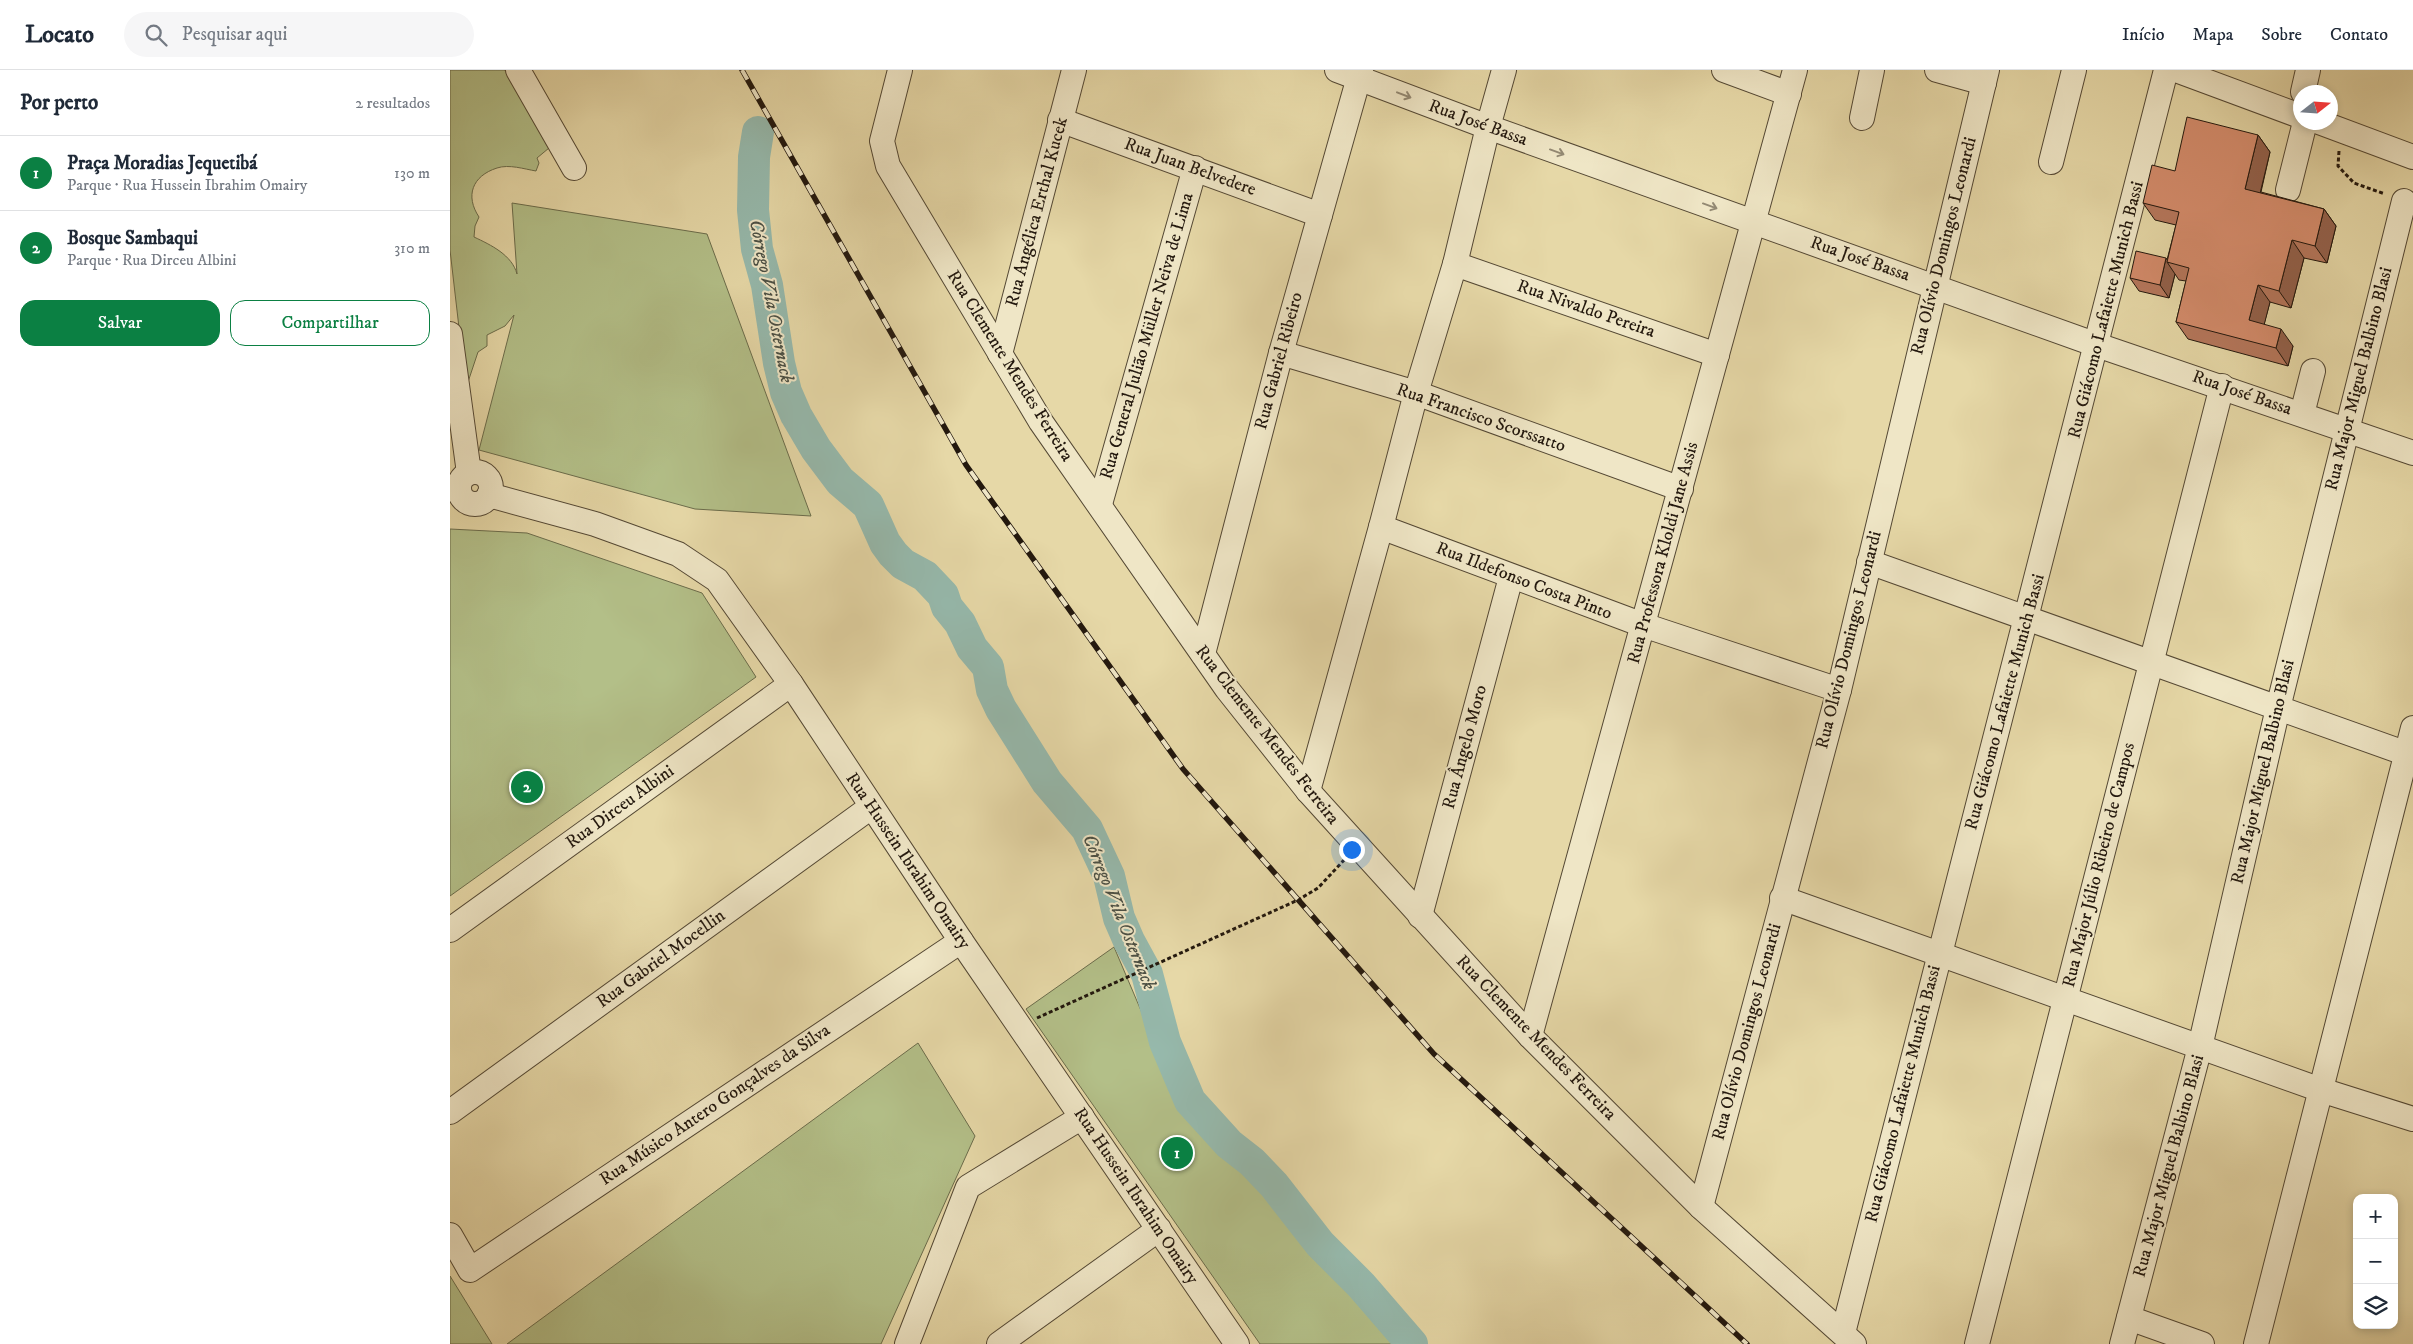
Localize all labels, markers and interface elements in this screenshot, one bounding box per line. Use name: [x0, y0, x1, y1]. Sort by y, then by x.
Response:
search box: [124, 12, 474, 57]
text: Locato: [25, 20, 94, 50]
icon: search: [142, 21, 170, 49]
text: Pesquisar aqui: [182, 23, 287, 46]
text: Início: [2122, 24, 2165, 46]
text: Mapa: [2193, 24, 2233, 46]
text: Sobre: [2261, 24, 2302, 46]
text: Contato: [2330, 24, 2388, 46]
north arrow: [2293, 85, 2338, 130]
text: Por perto: [20, 90, 98, 116]
one-way arrow: [1396, 91, 1412, 100]
text: 2 resultados: [355, 93, 430, 113]
street label: Rua José Bassa: [1425, 95, 1531, 151]
street label: Rua Angélica Erthal Kucek: [1001, 115, 1073, 309]
street label: Rua Juan Belvedere: [1121, 133, 1259, 201]
street label: Rua Olívio Domingos Leonardi: [1906, 135, 1982, 357]
one-way arrow: [1549, 147, 1565, 157]
text: Praça Moradias Jequetibá: [67, 152, 257, 175]
text: 1: [33, 163, 39, 183]
text: 130 m: [394, 163, 430, 183]
text: Parque · Rua Hussein Ibrahim Omairy: [67, 175, 307, 195]
street label: Rua Giácomo Lafaiette Munich Bassi: [2063, 179, 2149, 441]
street label: Rua General Julião Müller Neiva de Lima: [1095, 190, 1199, 482]
one-way arrow: [1702, 202, 1717, 211]
water label: Córrego Vila Osternack: [744, 217, 798, 385]
text: Bosque Sambaqui: [67, 227, 198, 250]
street label: Rua José Bassa: [1807, 232, 1913, 286]
text: 2: [32, 238, 40, 258]
text: 310 m: [394, 238, 430, 258]
text: Parque · Rua Dirceu Albini: [67, 250, 236, 270]
street label: Rua Major Miguel Balbino Blasi: [2321, 265, 2397, 493]
street label: Rua Clemente Mendes Ferreira: [942, 266, 1078, 466]
street label: Rua Nivaldo Pereira: [1514, 275, 1658, 343]
street label: Rua Gabriel Ribeiro: [1250, 290, 1308, 432]
button: Salvar: [20, 300, 220, 346]
button: Compartilhar: [230, 300, 430, 346]
street label: Rua José Bassa: [2189, 366, 2295, 420]
street label: Rua Francisco Scorssatto: [1394, 379, 1569, 457]
street label: Rua Professora Kloldi Jane Assis: [1623, 440, 1703, 666]
street label: Rua Olívio Domingos Leonardi: [1811, 529, 1887, 751]
street label: Rua Ildefonso Costa Pinto: [1433, 537, 1615, 625]
street label: Rua Giácomo Lafaiette Munich Bassi: [1960, 572, 2050, 832]
street label: Rua Clemente Mendes Ferreira: [1190, 641, 1344, 829]
street label: Rua Major Miguel Balbino Blasi: [2226, 658, 2300, 886]
street label: Rua Ângelo Moro: [1437, 682, 1492, 811]
street label: Rua Major Júlio Ribeiro de Campos: [2058, 740, 2140, 990]
street label: Rua Dirceu Albini: [562, 760, 678, 854]
pin: 2: [511, 768, 543, 806]
street label: Rua Hussein Ibrahim Omairy: [841, 768, 976, 954]
water label: Córrego Vila Osternack: [1077, 831, 1161, 993]
your location: [1339, 837, 1365, 863]
street label: Rua Gabriel Mocellin: [592, 905, 730, 1013]
street label: Rua Olívio Domingos Leonardi: [1707, 921, 1787, 1143]
street label: Rua Clemente Mendes Ferreira: [1451, 951, 1621, 1126]
street label: Rua Giácomo Lafaiette Munich Bassi: [1860, 963, 1946, 1225]
street label: Rua Músico Antero Gonçalves da Silva: [596, 1019, 835, 1191]
street label: Rua Major Miguel Balbino Blasi: [2129, 1052, 2209, 1280]
street label: Rua Hussein Ibrahim Omairy: [1069, 1103, 1204, 1289]
pin: 1: [1161, 1134, 1193, 1172]
map controls: [2353, 1194, 2398, 1329]
button: +: [2353, 1194, 2398, 1239]
button: −: [2353, 1239, 2398, 1284]
button: layers: [2353, 1284, 2398, 1329]

